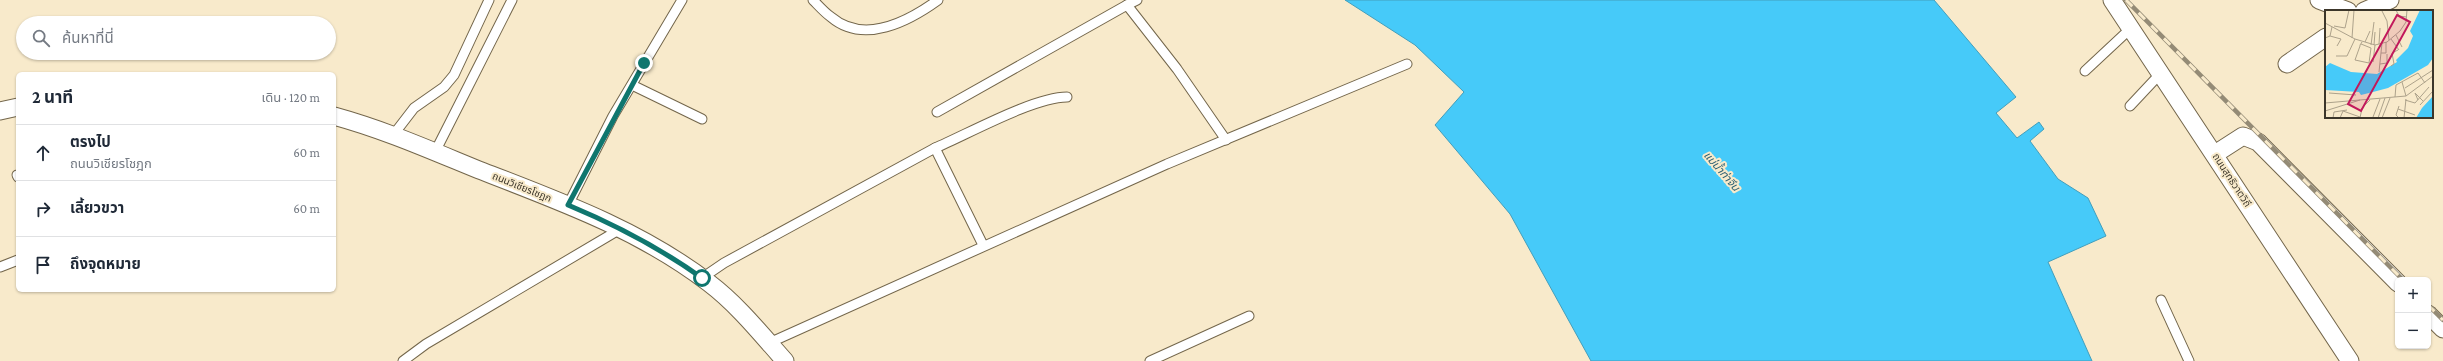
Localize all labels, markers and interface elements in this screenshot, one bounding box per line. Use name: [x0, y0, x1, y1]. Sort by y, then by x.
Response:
inset map: [2325, 10, 2433, 118]
search box: [16, 16, 336, 60]
icon: search: [30, 27, 52, 49]
text: ค้นหาที่นี่: [62, 30, 114, 46]
route end: [635, 54, 653, 72]
text: 2 นาที: [32, 88, 73, 107]
text: เดิน · 120 m: [262, 90, 320, 105]
text: ตรงไป: [70, 134, 111, 150]
icon: ahead: [32, 142, 54, 164]
text: 60 m: [293, 145, 320, 160]
water label: แม่น้ำท่าจีน: [1702, 148, 1745, 194]
street label: ถนนสุทธิวาตวิถี: [2210, 151, 2253, 209]
text: ถนนวิเชียรโชฎก: [70, 156, 152, 171]
street label: ถนนวิเชียรโชฎก: [491, 170, 553, 204]
icon: right: [32, 198, 54, 220]
text: เลี้ยวขวา: [70, 200, 124, 216]
text: 60 m: [293, 201, 320, 216]
icon: arrive: [32, 254, 54, 276]
text: ถึงจุดหมาย: [70, 256, 141, 272]
route start: [693, 269, 711, 287]
map controls: [2395, 277, 2431, 349]
button: +: [2395, 277, 2431, 313]
button: −: [2395, 313, 2431, 349]

